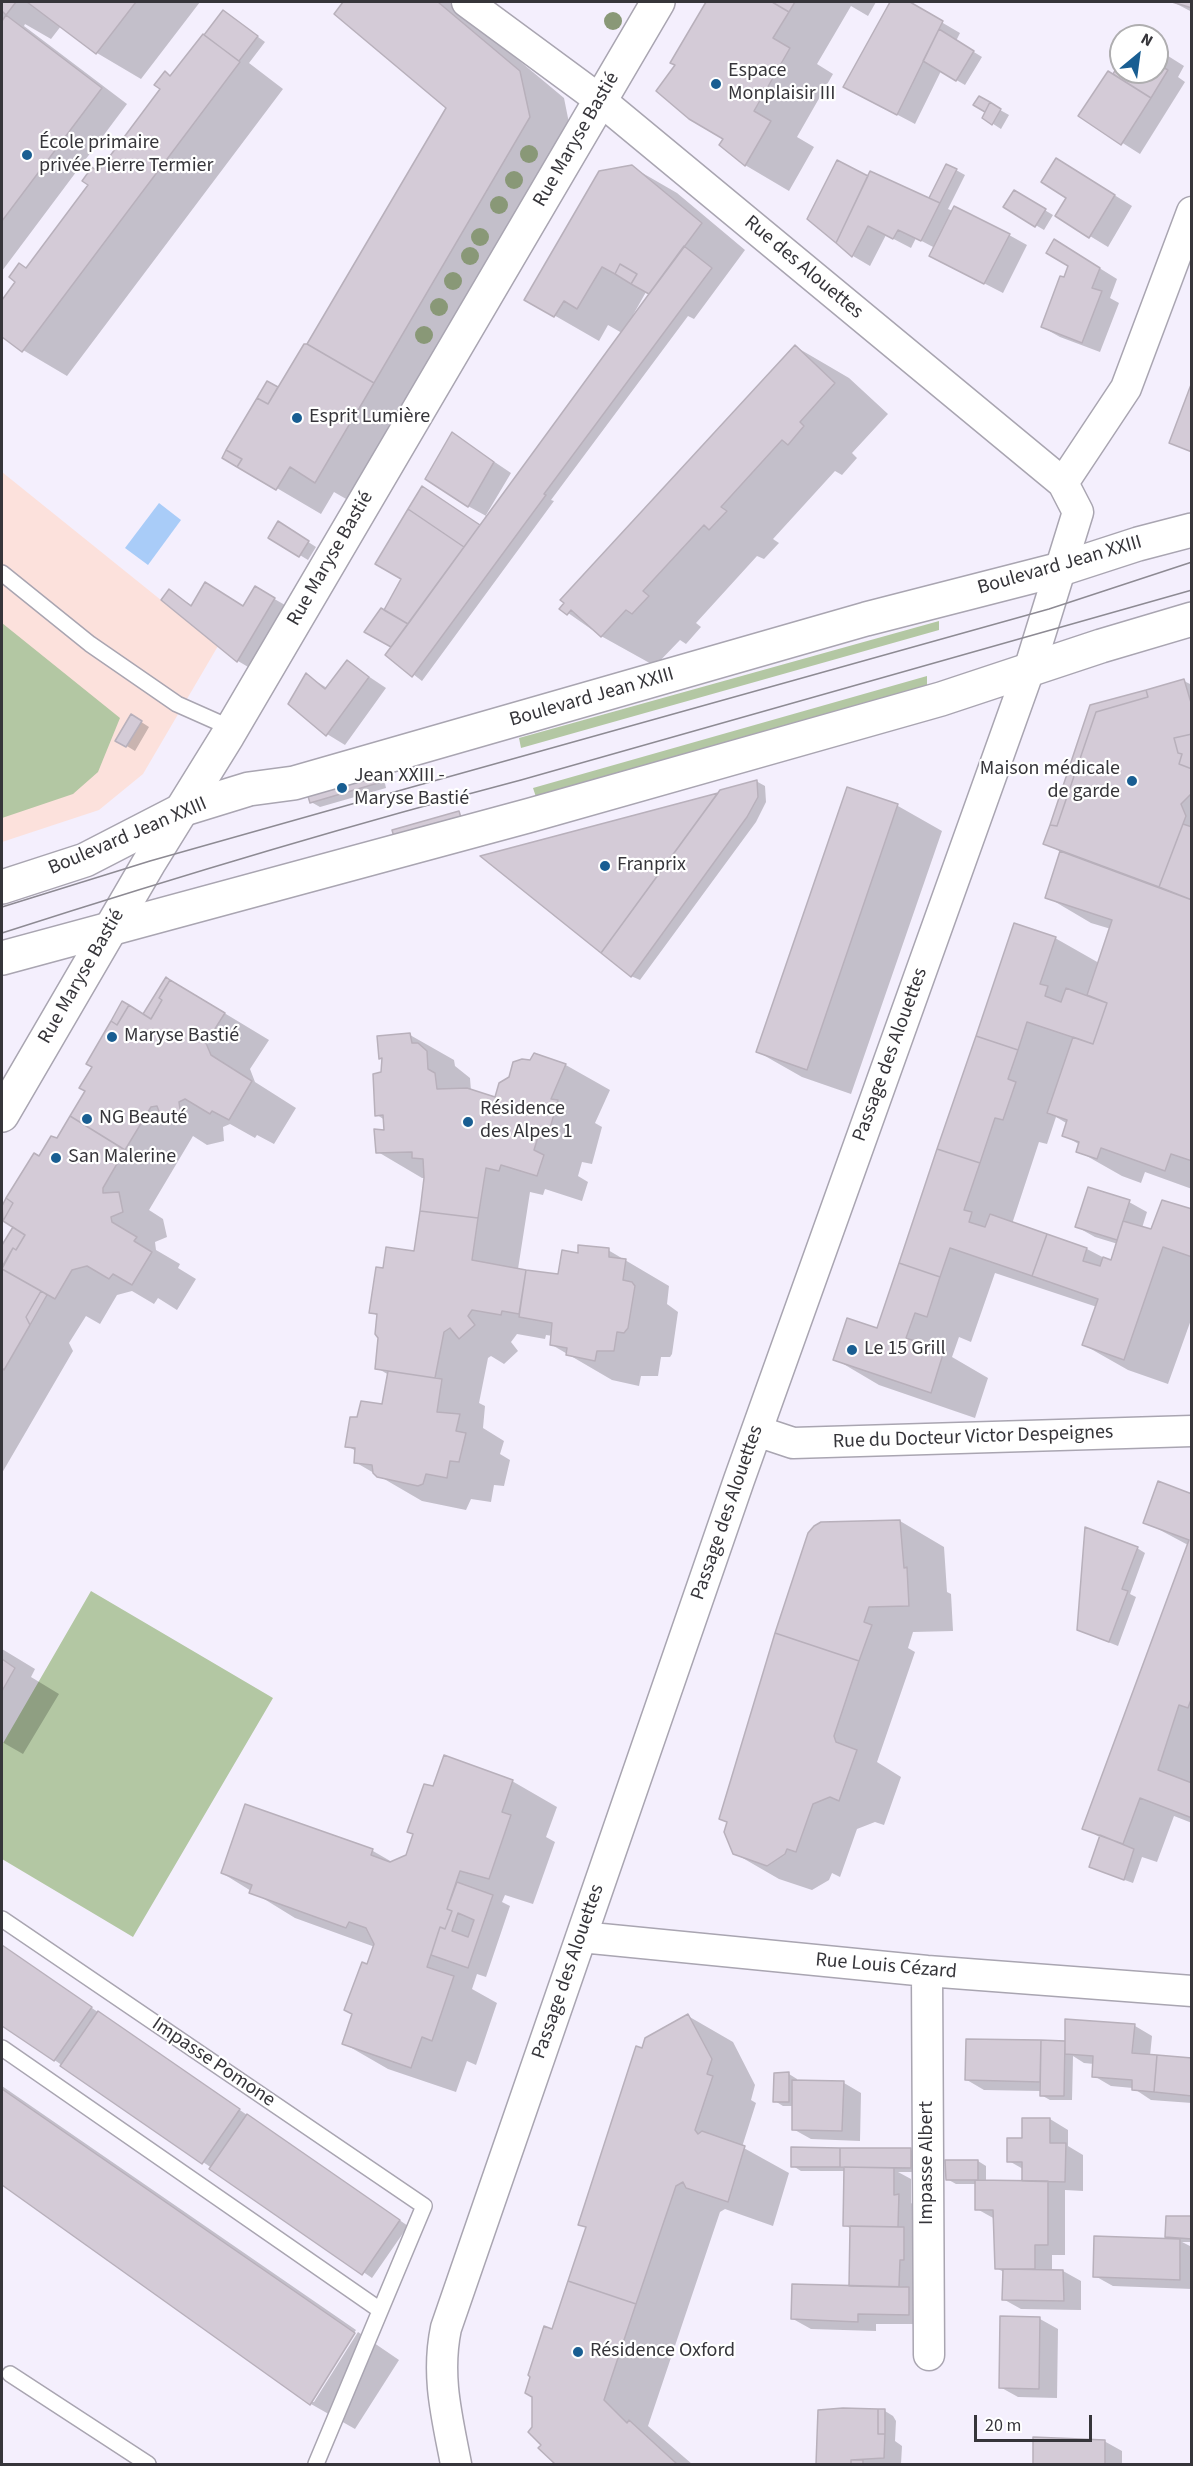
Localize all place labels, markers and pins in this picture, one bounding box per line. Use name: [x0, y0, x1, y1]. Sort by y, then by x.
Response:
place label: Espace Monplaisir III: [728, 60, 836, 107]
marker: Espace Monplaisir III: [709, 77, 723, 91]
place label: École primaire privée Pierre Termier: [39, 132, 213, 179]
marker: École primaire privée Pierre Termier: [20, 148, 34, 162]
place label: Esprit Lumière: [309, 406, 430, 430]
marker: Esprit Lumière: [290, 411, 304, 425]
place label: Maison médicale de garde: [980, 758, 1120, 805]
place label: Jean XXIII - Maryse Bastié: [354, 765, 469, 812]
marker: Maison médicale de garde: [1125, 774, 1139, 788]
marker: Jean XXIII - Maryse Bastié: [335, 781, 349, 795]
place label: Franprix: [617, 854, 686, 878]
marker: Franprix: [598, 859, 612, 873]
place label: Maryse Bastié: [124, 1025, 239, 1049]
marker: Maryse Bastié: [105, 1030, 119, 1044]
place label: Résidence des Alpes 1: [480, 1098, 573, 1145]
place label: NG Beauté: [99, 1107, 187, 1131]
marker: NG Beauté: [80, 1112, 94, 1126]
marker: Résidence des Alpes 1: [461, 1115, 475, 1129]
place label: San Malerine: [68, 1146, 176, 1170]
marker: San Malerine: [49, 1151, 63, 1165]
place label: Le 15 Grill: [864, 1338, 946, 1362]
marker: Le 15 Grill: [845, 1343, 859, 1357]
place label: Résidence Oxford: [590, 2340, 735, 2364]
marker: Résidence Oxford: [571, 2345, 585, 2359]

